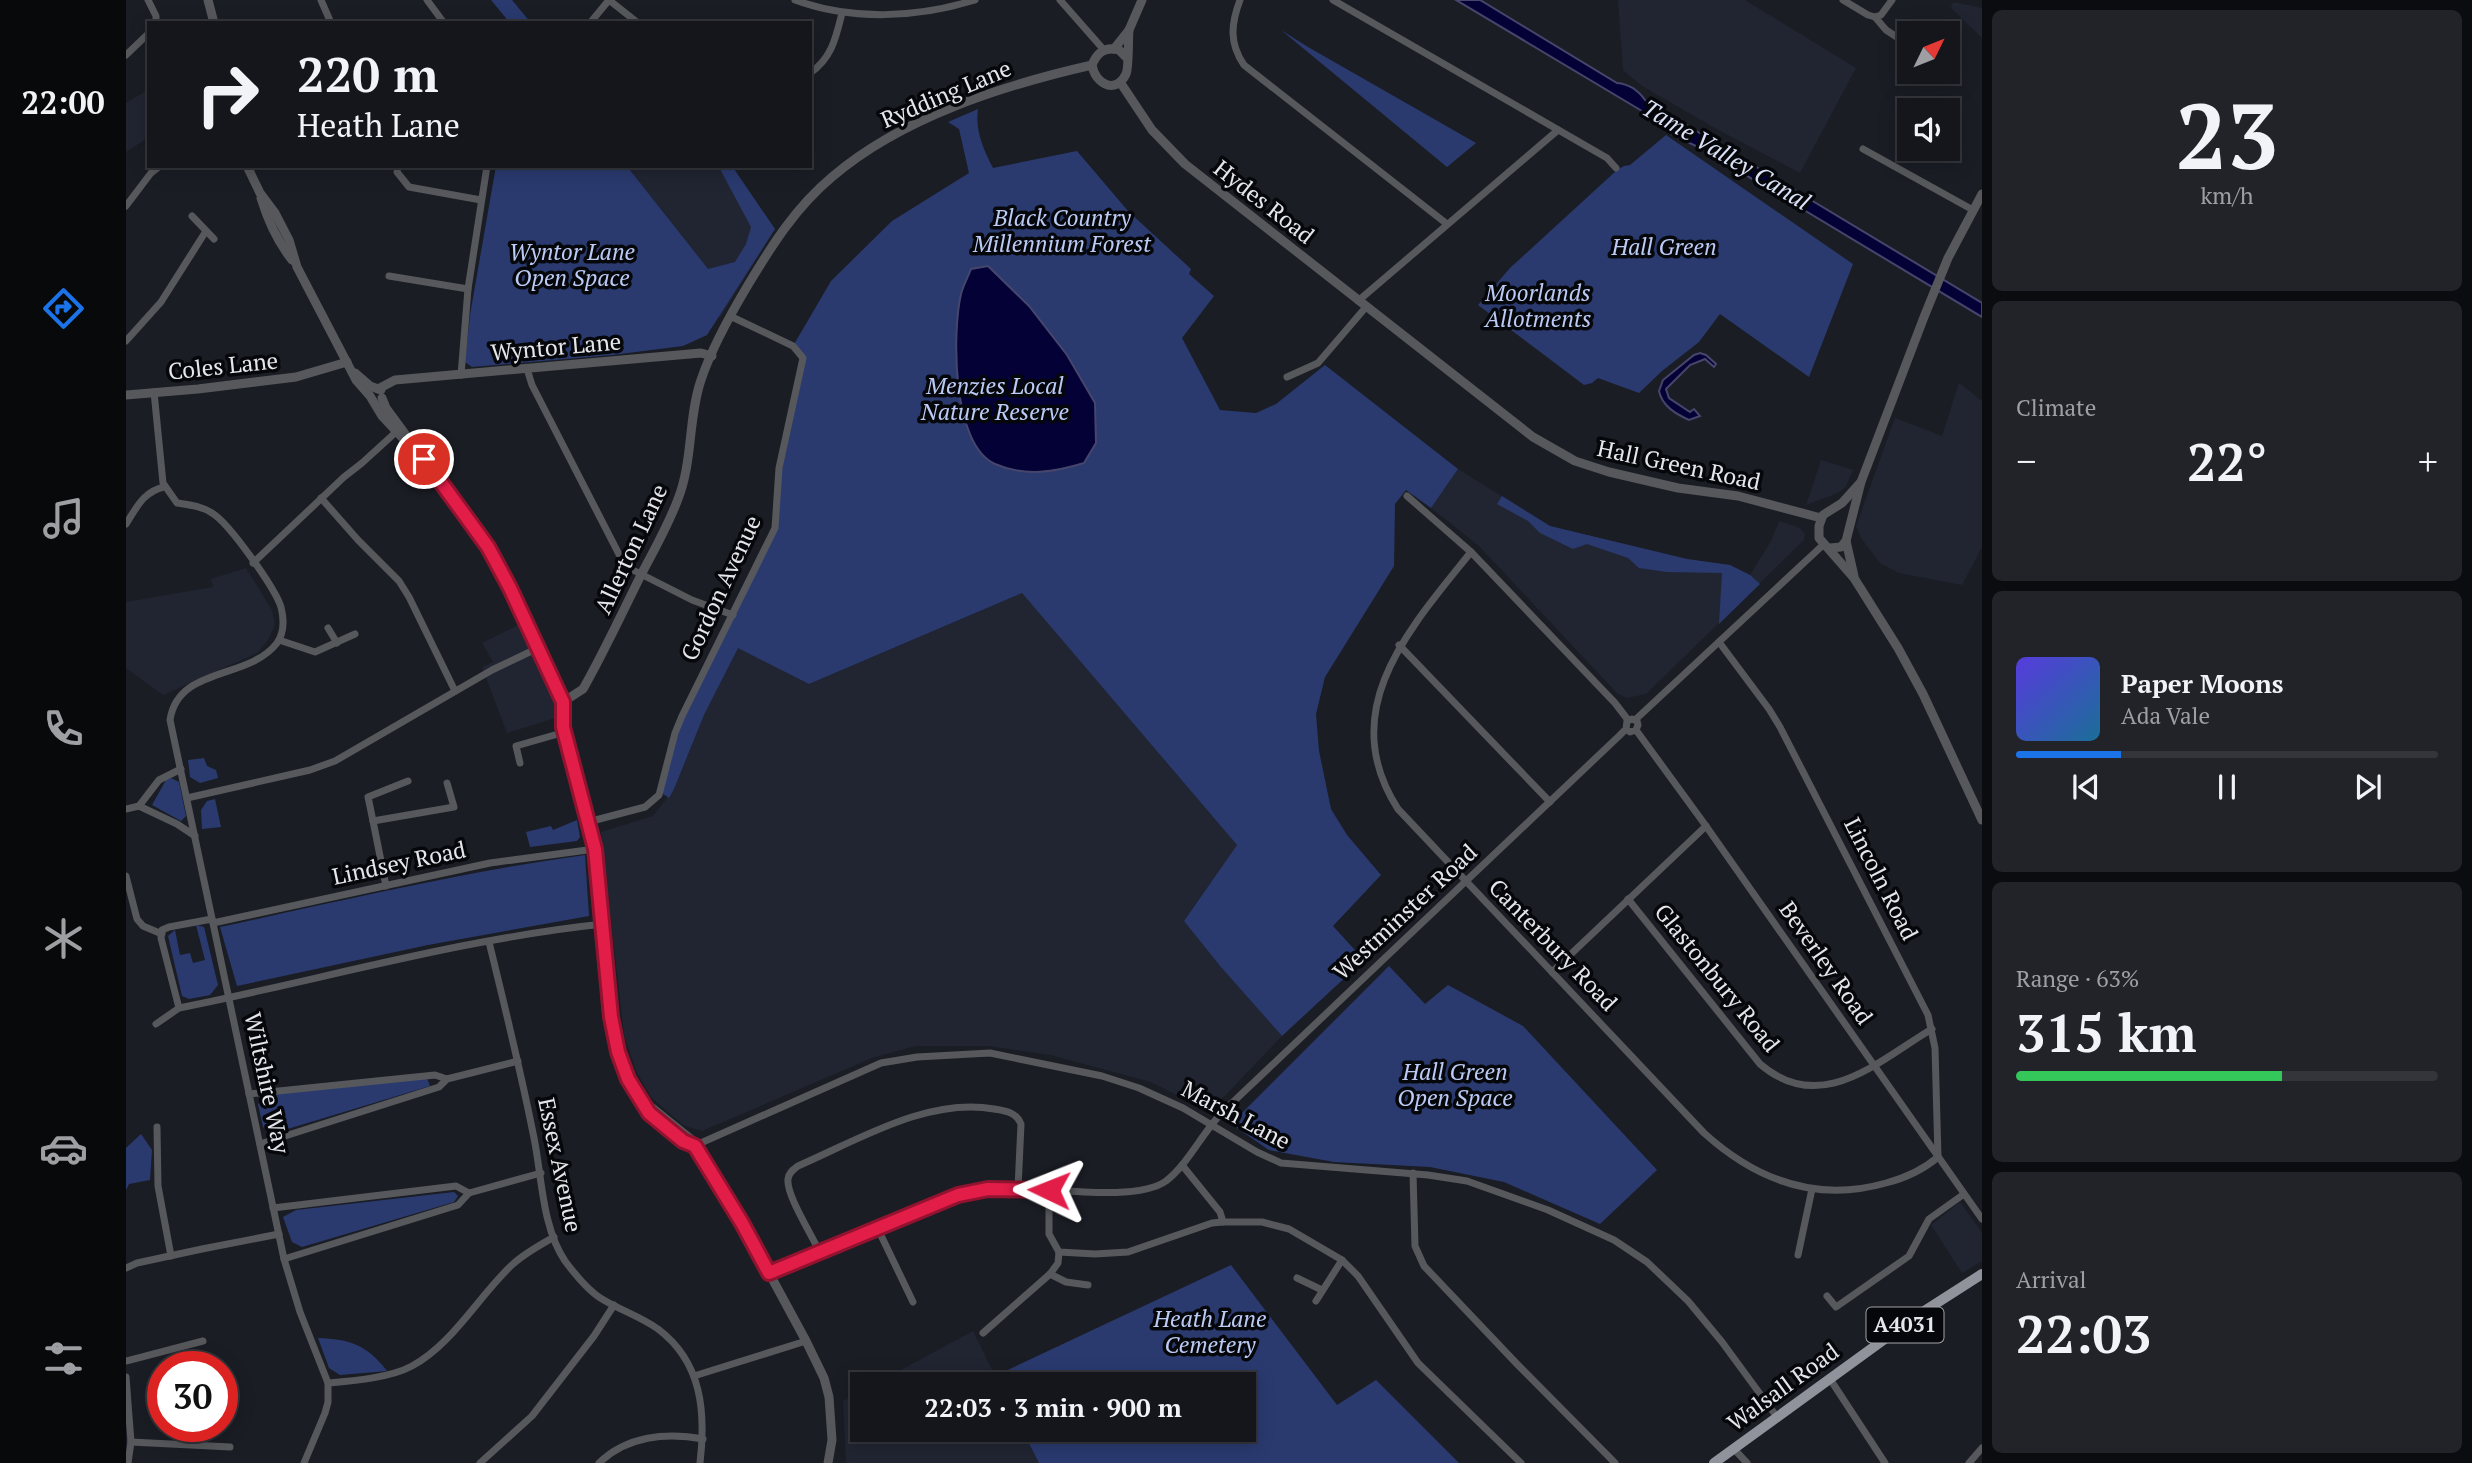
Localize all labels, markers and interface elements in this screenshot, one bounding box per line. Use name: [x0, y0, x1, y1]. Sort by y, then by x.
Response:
north arrow: [1897, 21, 1960, 84]
map controls: [1897, 21, 1960, 161]
text: 220 m: [297, 41, 439, 106]
icon: right: [182, 49, 273, 140]
street label: Rydding Lane: [876, 52, 1016, 135]
text: 23: [2176, 74, 2278, 195]
text: 22:00: [21, 81, 105, 123]
water label: Tame Valley Canal: [1636, 91, 1817, 217]
button: sound: [1897, 98, 1960, 161]
text: Heath Lane: [297, 104, 460, 146]
street label: Hydes Road: [1208, 153, 1321, 251]
text: km/h: [2200, 180, 2254, 211]
park label: Black Country Millennium Forest: [972, 202, 1152, 259]
park label: Hall Green: [1610, 231, 1717, 262]
park label: Wyntor Lane Open Space: [509, 236, 635, 293]
park label: Moorlands Allotments: [1483, 277, 1591, 334]
icon: directions: [39, 284, 88, 333]
street label: Wyntor Lane: [490, 325, 622, 368]
street label: Coles Lane: [166, 344, 280, 387]
park label: Menzies Local Nature Reserve: [920, 370, 1069, 427]
text: Climate: [2016, 392, 2096, 423]
text: 22°: [2187, 427, 2267, 496]
pin: [394, 429, 454, 489]
street label: Hall Green Road: [1595, 432, 1764, 497]
text: −: [2016, 436, 2036, 486]
text: +: [2418, 436, 2438, 486]
icon: arrive: [405, 440, 443, 478]
street label: Allerton Lane: [587, 479, 674, 619]
icon: music: [39, 494, 88, 543]
street label: Gordon Avenue: [673, 510, 768, 665]
text: Paper Moons: [2121, 666, 2284, 700]
text: Ada Vale: [2121, 700, 2210, 731]
icon: phone: [39, 704, 88, 753]
icon: previous: [2067, 768, 2105, 806]
icon: pause: [2208, 768, 2246, 806]
icon: next: [2349, 768, 2387, 806]
street label: Lincoln Road: [1837, 812, 1926, 946]
street label: Lindsey Road: [329, 833, 469, 892]
street label: Westminster Road: [1326, 837, 1484, 986]
street label: Canterbury Road: [1482, 872, 1625, 1018]
street label: Beverley Road: [1773, 895, 1880, 1031]
street label: Glastonbury Road: [1648, 897, 1787, 1059]
icon: climate: [39, 914, 88, 963]
text: Range · 63%: [2016, 963, 2139, 994]
text: 315 km: [2016, 998, 2197, 1067]
street label: Wiltshire Way: [237, 1010, 298, 1157]
park label: Hall Green Open Space: [1397, 1056, 1513, 1113]
street label: Marsh Lane: [1176, 1073, 1296, 1156]
street label: Essex Avenue: [531, 1095, 590, 1235]
icon: car: [39, 1124, 88, 1173]
position arrow: [1012, 1153, 1086, 1227]
text: Arrival: [2016, 1264, 2087, 1295]
text: 22:03: [2016, 1299, 2151, 1368]
park label: Heath Lane Cemetery: [1153, 1303, 1266, 1360]
road number: A4031: [1866, 1308, 1943, 1342]
icon: filters: [39, 1334, 88, 1383]
street label: Walsall Road: [1721, 1335, 1845, 1438]
speed limit sign: 30: [147, 1351, 238, 1442]
text: 22:03 · 3 min · 900 m: [924, 1390, 1182, 1424]

